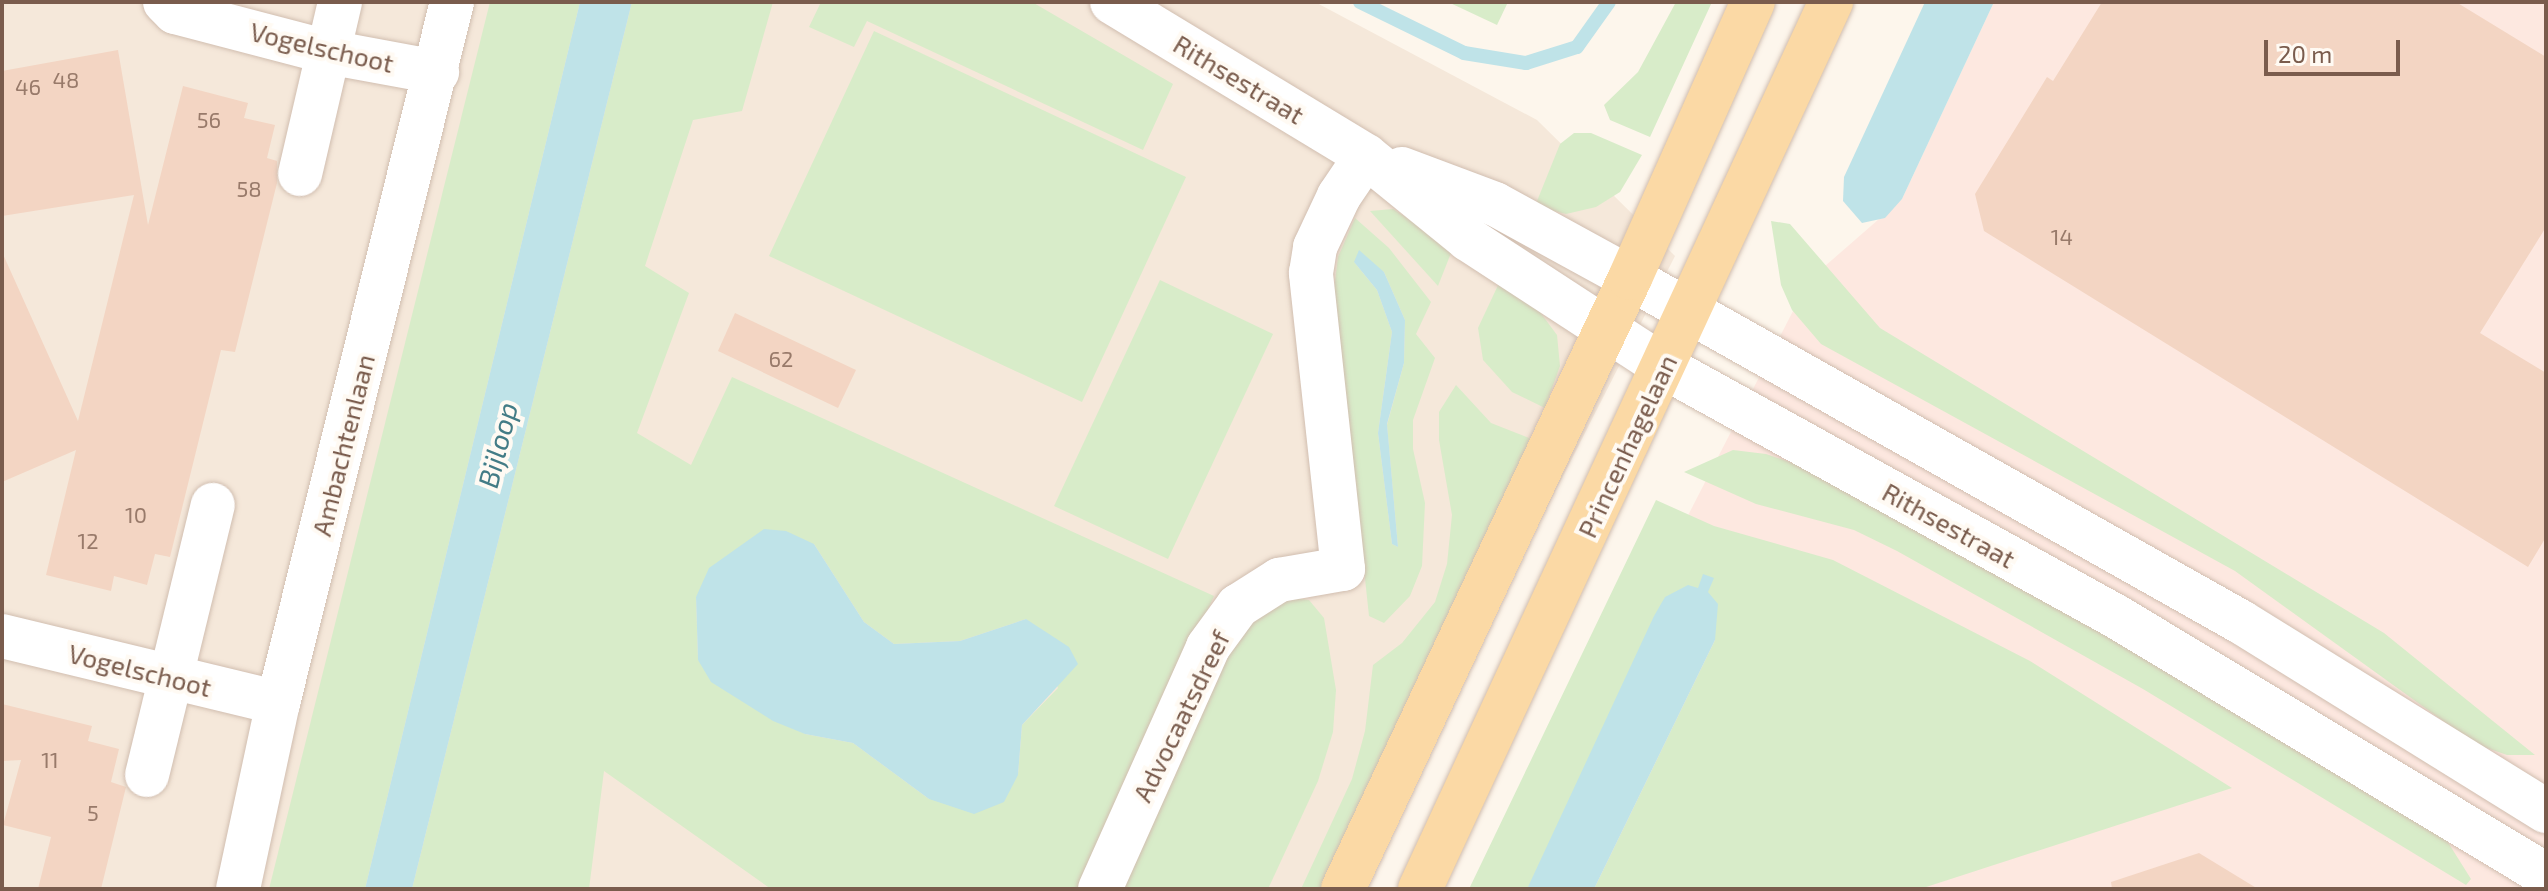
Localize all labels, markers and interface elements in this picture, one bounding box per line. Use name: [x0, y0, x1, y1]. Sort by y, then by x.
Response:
street label: Vogelschoot: [247, 15, 397, 79]
scale bar: [2268, 24, 2404, 74]
street label: Rithsestraat: [1168, 28, 1310, 130]
text: 20 m: [2278, 39, 2332, 68]
house number: 48: [53, 67, 79, 93]
house number: 46: [15, 74, 41, 100]
house number: 56: [197, 107, 221, 133]
house number: 58: [236, 176, 262, 202]
house number: 14: [2051, 224, 2073, 250]
house number: 62: [769, 346, 793, 372]
street label: Princenhagelaan: [1571, 350, 1683, 542]
street label: Ambachtenlaan: [305, 351, 381, 539]
water label: Bijloop: [470, 399, 524, 491]
street label: Rithsestraat: [1877, 476, 2021, 574]
house number: 10: [125, 502, 147, 528]
house number: 12: [77, 528, 99, 554]
street label: Advocaatsdreef: [1126, 625, 1236, 807]
street label: Vogelschoot: [65, 637, 215, 703]
house number: 11: [41, 747, 59, 773]
house number: 5: [87, 800, 99, 826]

